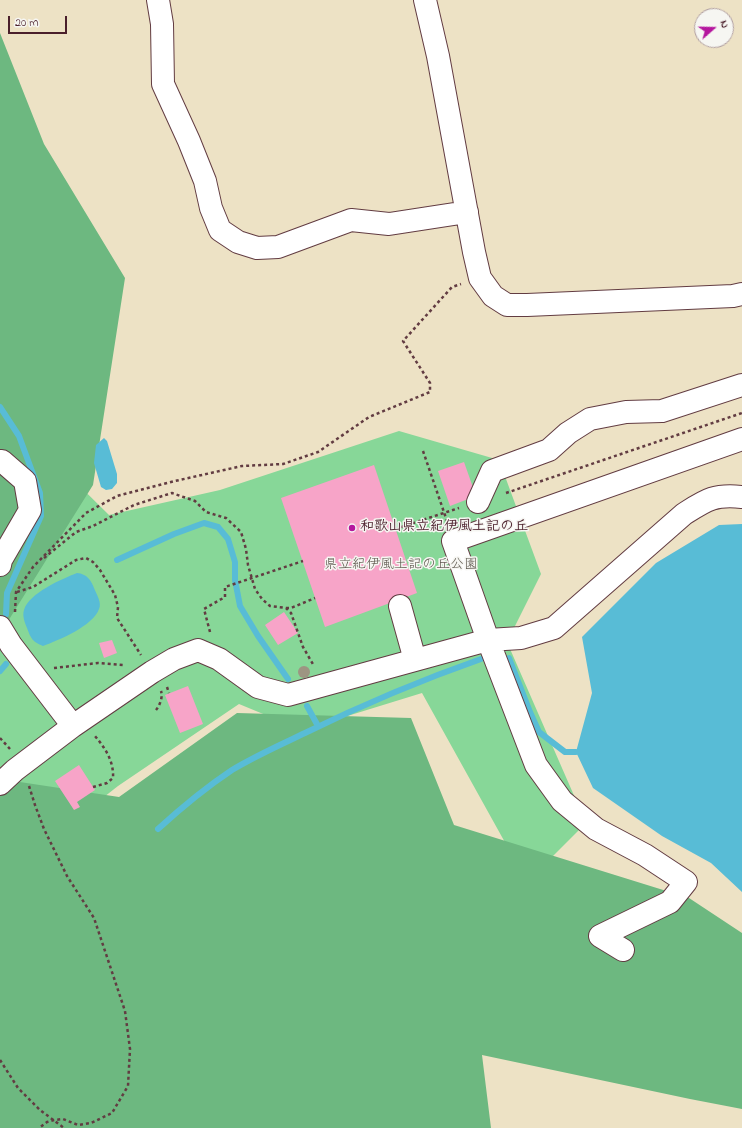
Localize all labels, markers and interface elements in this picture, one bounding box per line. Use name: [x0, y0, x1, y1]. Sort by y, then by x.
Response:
scale bar: [10, 8, 69, 34]
north arrow: [694, 8, 734, 48]
text: 20 m: [15, 14, 38, 32]
text: N: [716, 18, 733, 30]
place label: 和歌山県立紀伊風土記の丘: [360, 520, 528, 536]
marker: 和歌山県立紀伊風土記の丘: [347, 523, 357, 533]
park label: 県立紀伊風土記の丘公園: [324, 558, 478, 574]

